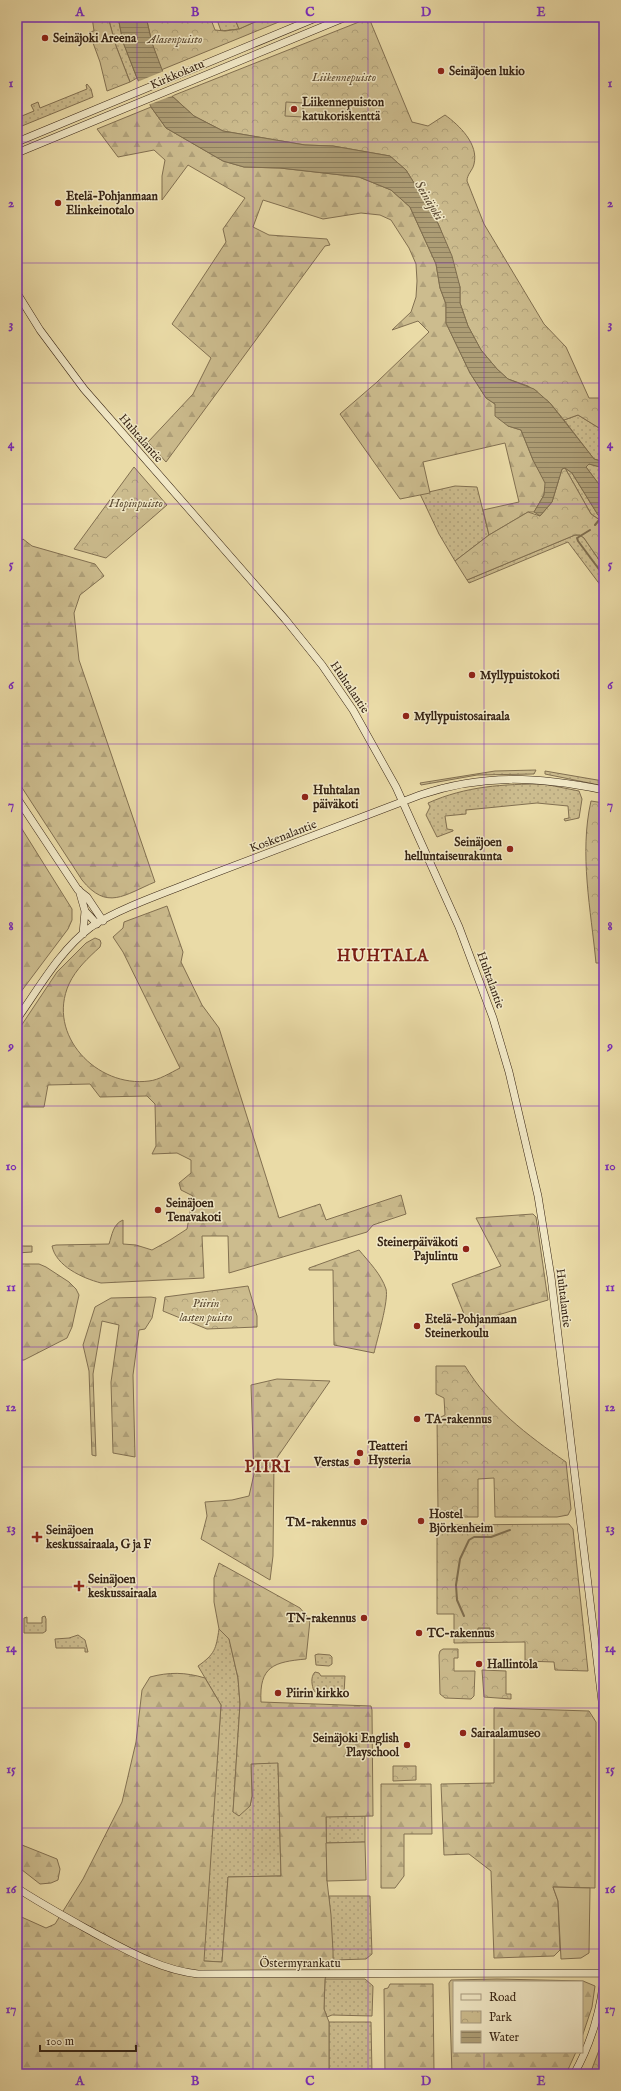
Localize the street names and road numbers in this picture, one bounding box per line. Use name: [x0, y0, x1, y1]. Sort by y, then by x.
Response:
street label: Kirkkokatu: [148, 56, 207, 93]
street label: Huhtalantie: [115, 411, 166, 466]
street label: Huhtalantie: [327, 658, 373, 717]
street label: Koskenalantie: [248, 817, 319, 856]
street label: Huhtalantie: [473, 950, 508, 1011]
street label: Huhtalantie: [552, 1268, 575, 1329]
street label: Östermyrankatu: [259, 1955, 341, 1971]

